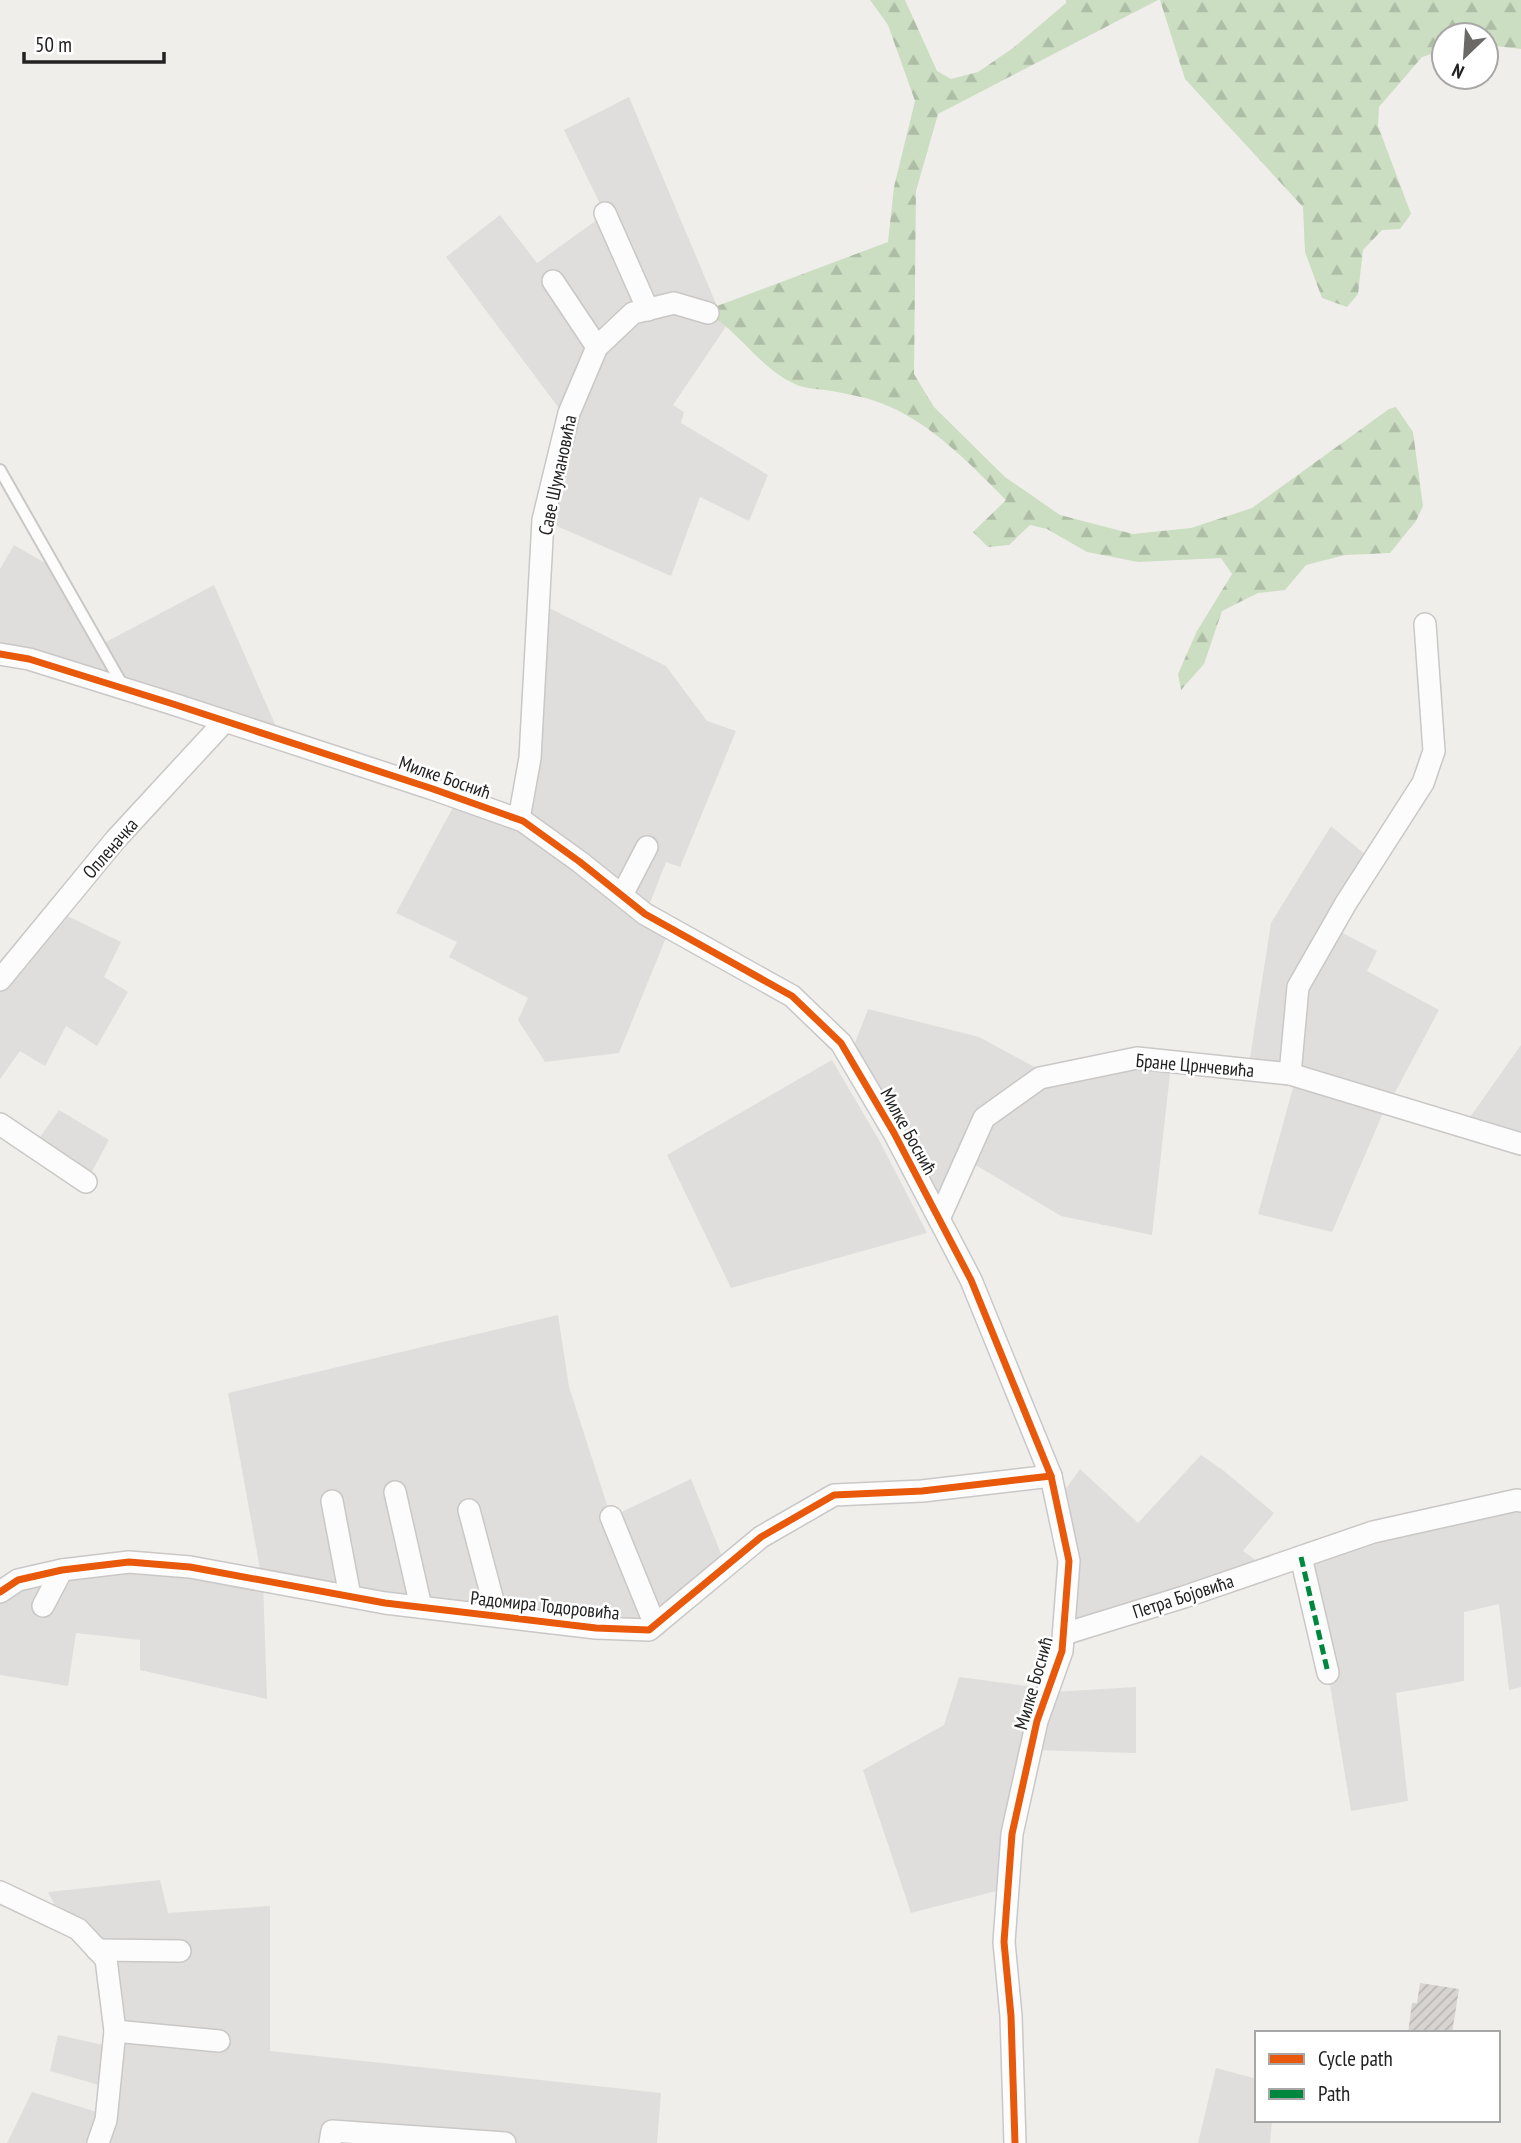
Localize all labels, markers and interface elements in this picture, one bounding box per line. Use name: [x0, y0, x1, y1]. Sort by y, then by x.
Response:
scale bar: [24, 21, 164, 65]
north arrow: [1430, 21, 1500, 91]
text: 50 m: [35, 31, 72, 58]
text: N: [1448, 58, 1468, 84]
street label: Саве Шумановића: [533, 413, 581, 537]
street label: Милке Боснић: [396, 750, 494, 804]
street label: Опленачка: [77, 813, 143, 883]
street label: Бране Црнчевића: [1135, 1048, 1255, 1082]
street label: Милке Боснић: [875, 1083, 943, 1179]
street label: Петра Бојовића: [1129, 1568, 1237, 1624]
street label: Радомира Тодоровића: [469, 1585, 621, 1625]
street label: Милке Боснић: [1008, 1634, 1058, 1732]
legend: [1255, 2031, 1500, 2122]
text: Cycle path: [1318, 2045, 1393, 2072]
text: Path: [1318, 2080, 1350, 2107]

